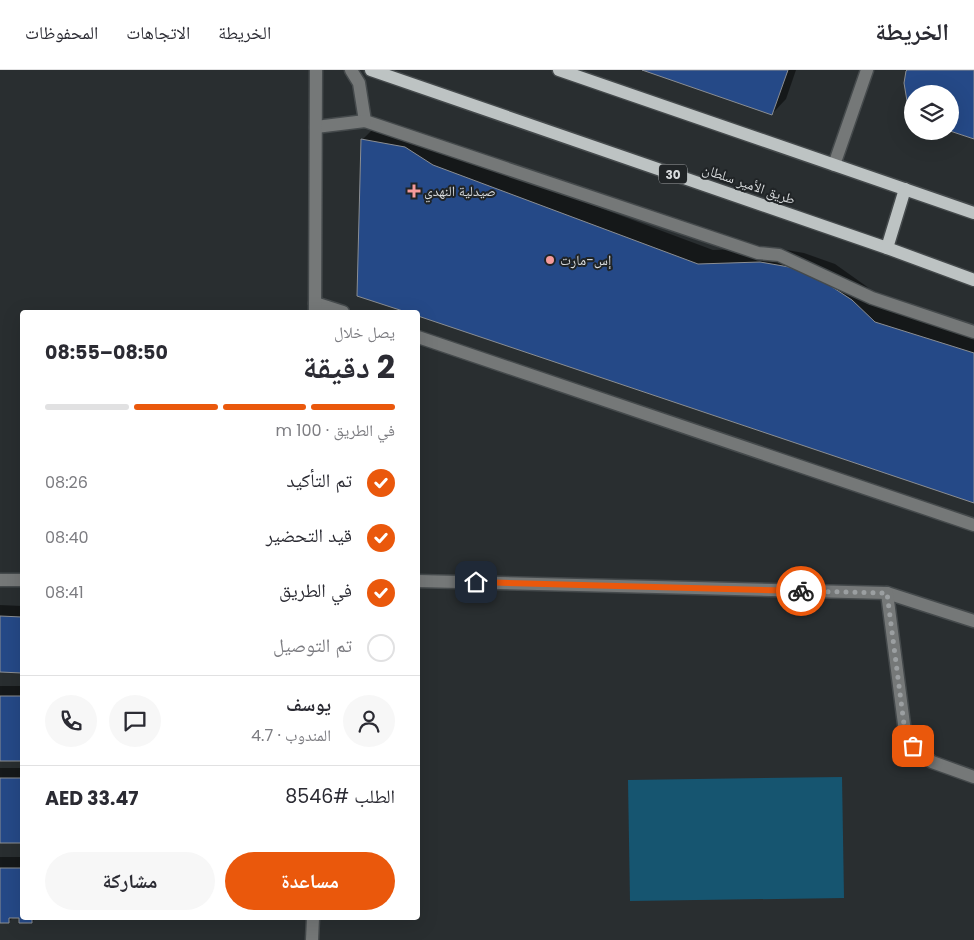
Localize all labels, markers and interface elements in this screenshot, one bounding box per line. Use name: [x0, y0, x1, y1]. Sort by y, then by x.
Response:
text: الخريطة: [875, 15, 949, 48]
text: المحفوظات: [25, 20, 98, 45]
text: الاتجاهات: [126, 20, 190, 45]
text: الخريطة: [218, 20, 271, 45]
map controls: [904, 85, 959, 140]
button: layers: [904, 85, 959, 140]
street label: طريق الأمير سلطان: [700, 159, 798, 209]
road number: 30: [659, 165, 687, 184]
place label: صيدلية النهدي: [424, 181, 496, 203]
marker: صيدلية النهدي: [408, 185, 420, 197]
place label: إس-مارت: [560, 250, 611, 270]
marker: إس-مارت: [544, 254, 556, 266]
text: يصل خلال: [334, 321, 395, 344]
text: 08:50–08:55: [45, 339, 168, 366]
text: 2 دقيقة: [303, 344, 395, 389]
text: في الطريق · 100 m: [276, 419, 395, 442]
text: تم التأكيد: [286, 467, 352, 494]
icon: check: [367, 469, 395, 497]
text: 08:26: [45, 471, 88, 494]
text: قيد التحضير: [266, 522, 352, 549]
icon: check: [367, 524, 395, 552]
text: 08:40: [45, 526, 89, 549]
pin: [455, 561, 497, 603]
courier: [776, 566, 826, 616]
icon: home: [462, 568, 490, 596]
text: في الطريق: [279, 577, 352, 604]
icon: bike: [787, 577, 815, 605]
icon: check: [367, 579, 395, 607]
text: 08:41: [45, 581, 84, 604]
text: تم التوصيل: [273, 632, 352, 659]
text: يوسف: [286, 691, 331, 718]
button: phone: [45, 695, 97, 747]
button: chat: [109, 695, 161, 747]
button: person: [343, 695, 395, 747]
text: المندوب · 4.7: [251, 724, 331, 747]
pin: [892, 725, 934, 767]
icon: bag: [899, 732, 927, 760]
text: الطلب #8546: [285, 783, 395, 810]
text: AED 33.47: [45, 785, 139, 812]
button: مشاركة: [45, 852, 215, 910]
button: مساعدة: [225, 852, 395, 910]

